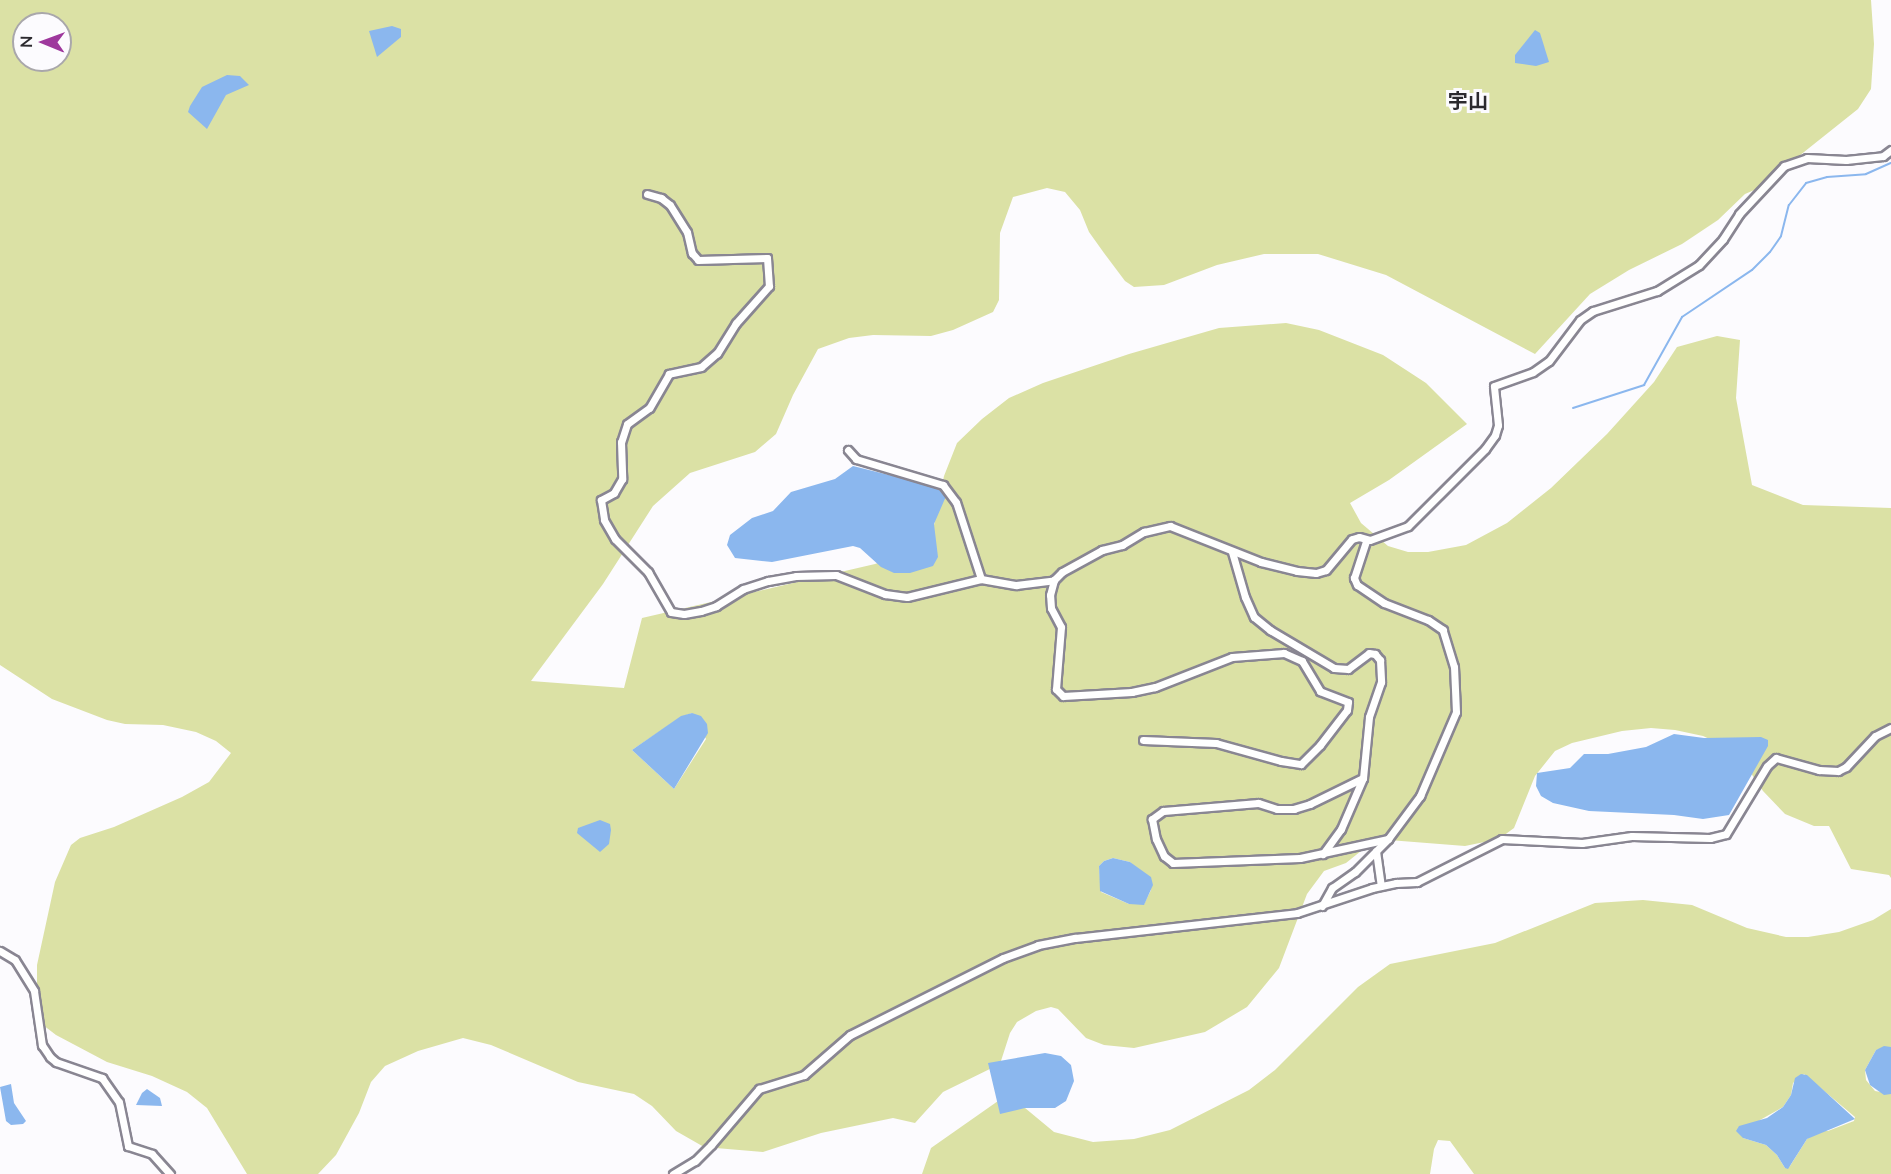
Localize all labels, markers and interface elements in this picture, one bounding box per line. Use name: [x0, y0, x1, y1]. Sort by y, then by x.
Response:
north arrow: [12, 12, 72, 72]
text: N: [16, 35, 35, 48]
district label: 宇山: [1448, 88, 1488, 112]

